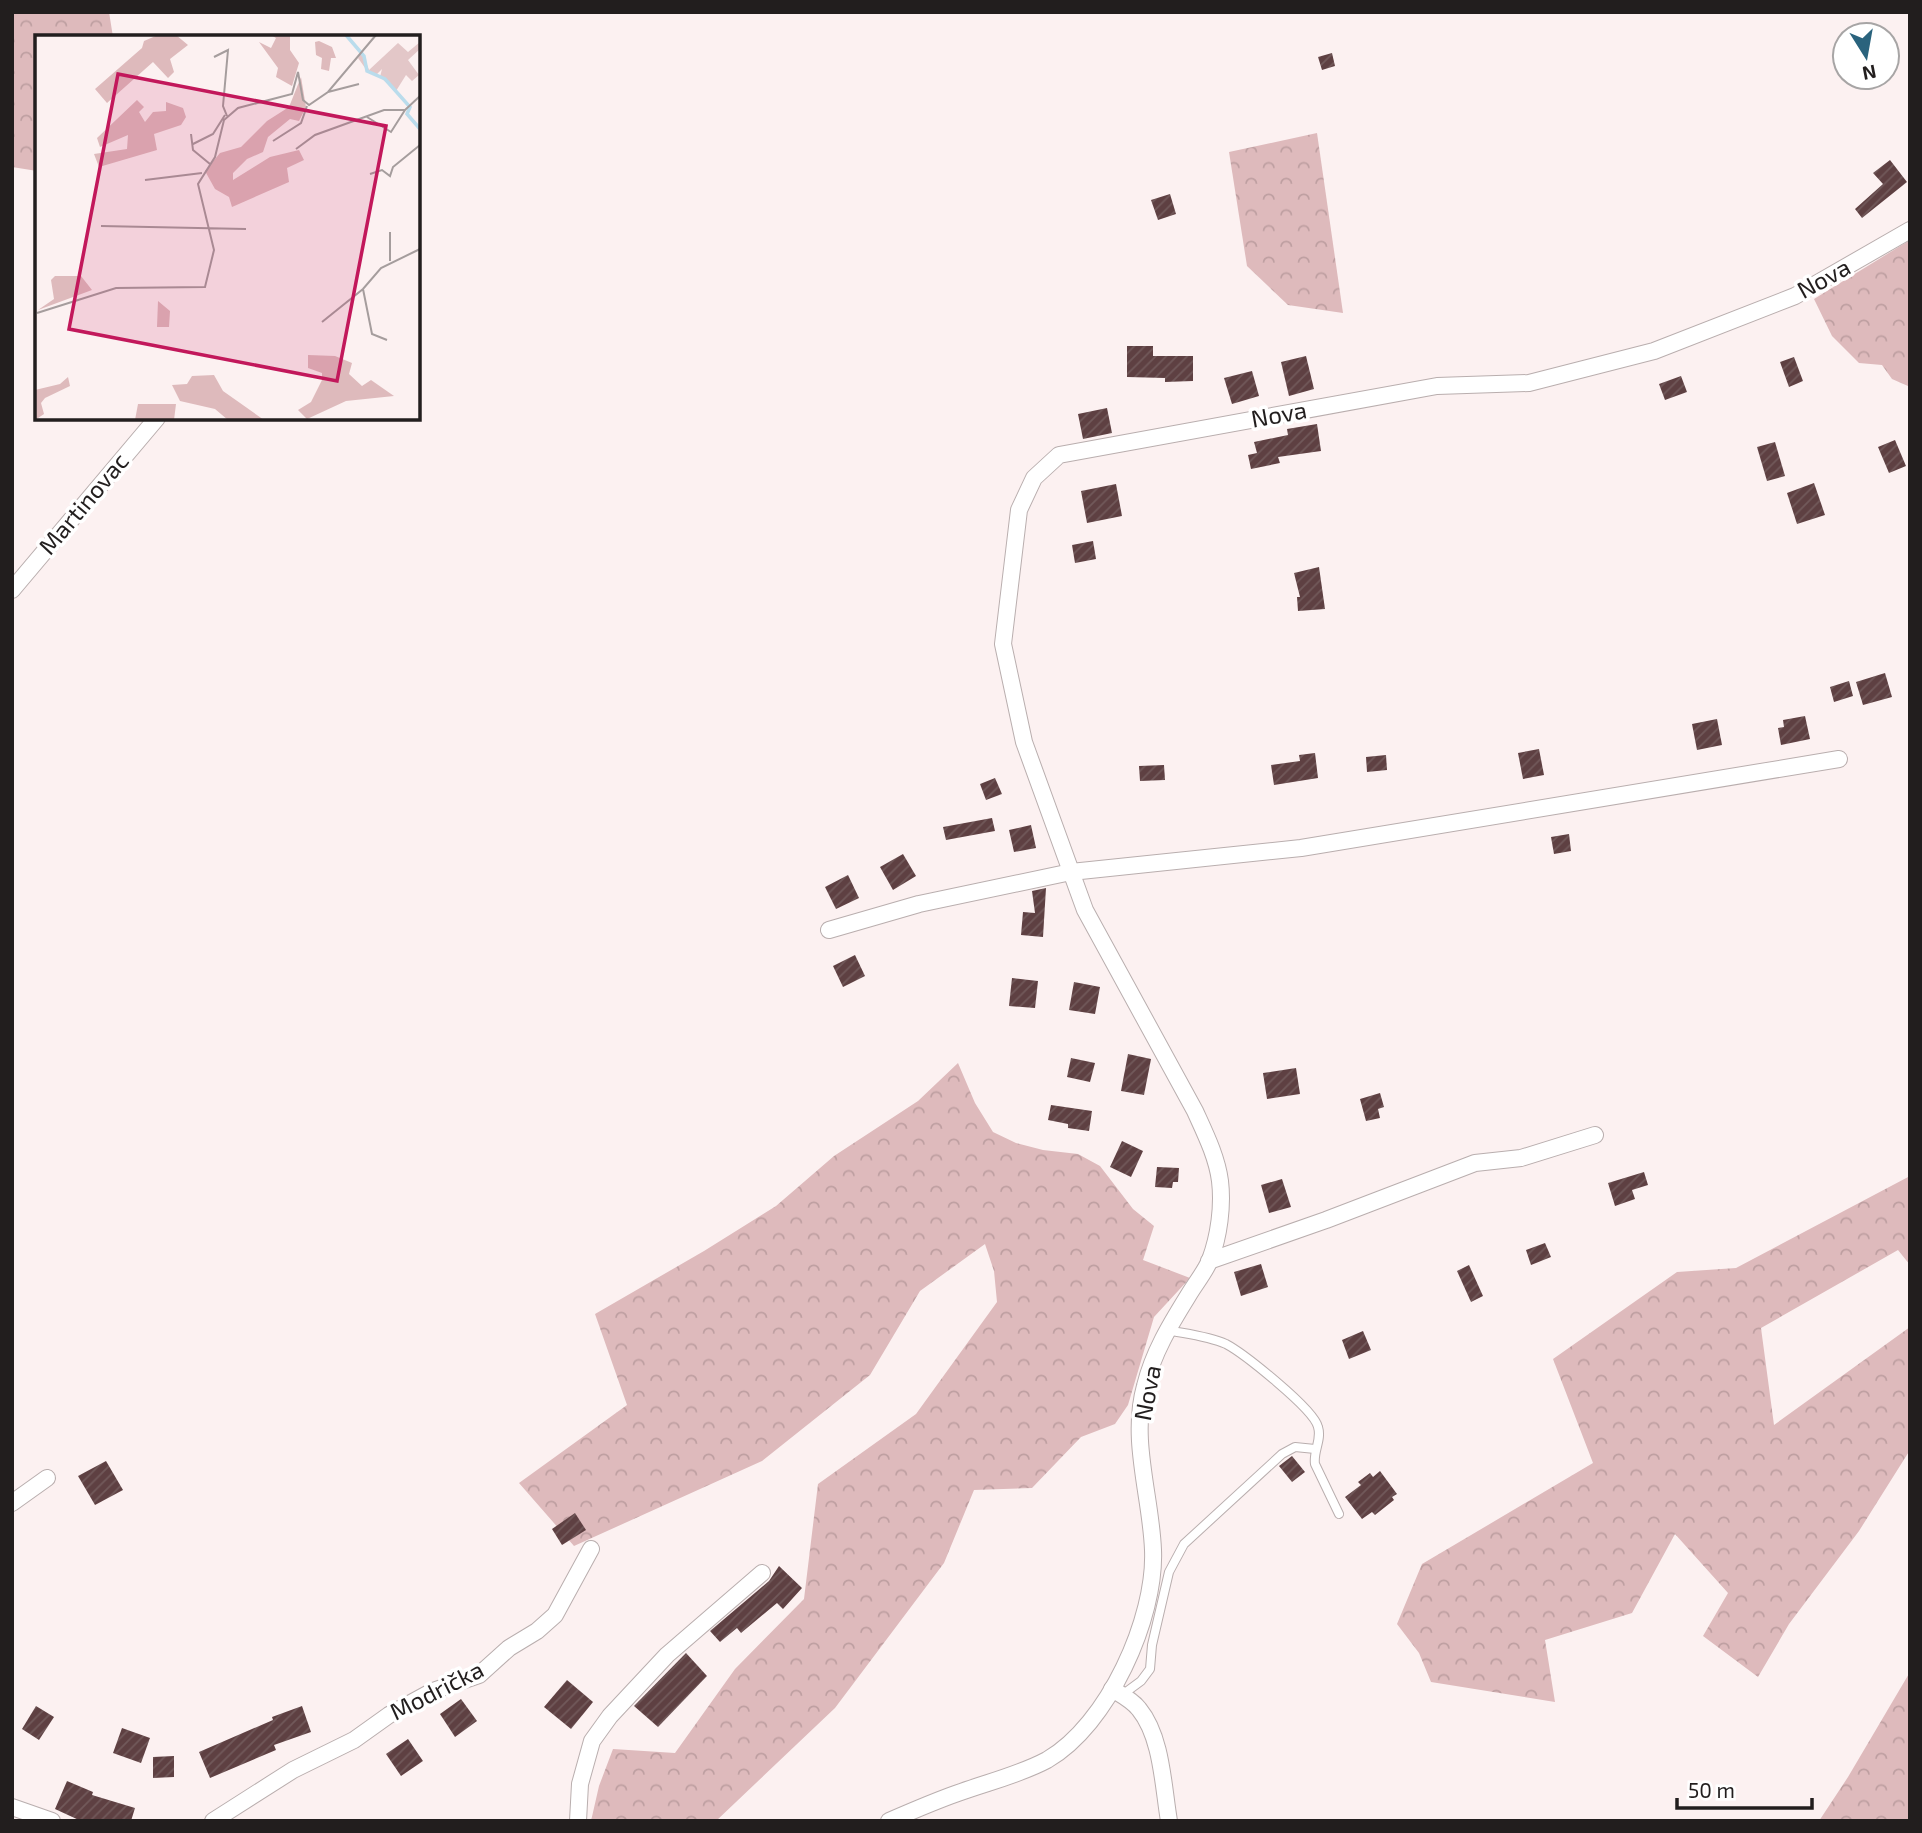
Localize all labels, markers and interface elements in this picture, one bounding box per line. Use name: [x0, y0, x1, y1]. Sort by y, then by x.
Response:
north arrow: [1831, 21, 1901, 91]
inset map: [35, 35, 420, 420]
text: N: [1860, 61, 1878, 86]
street label: Nova: [1792, 251, 1855, 304]
street label: Nova: [1249, 394, 1309, 433]
street label: Martinovac: [32, 446, 134, 560]
street label: Nova: [1127, 1362, 1166, 1423]
street label: Modrička: [385, 1654, 488, 1726]
scale bar: [1677, 1766, 1812, 1810]
text: 50 m: [1688, 1777, 1735, 1802]

